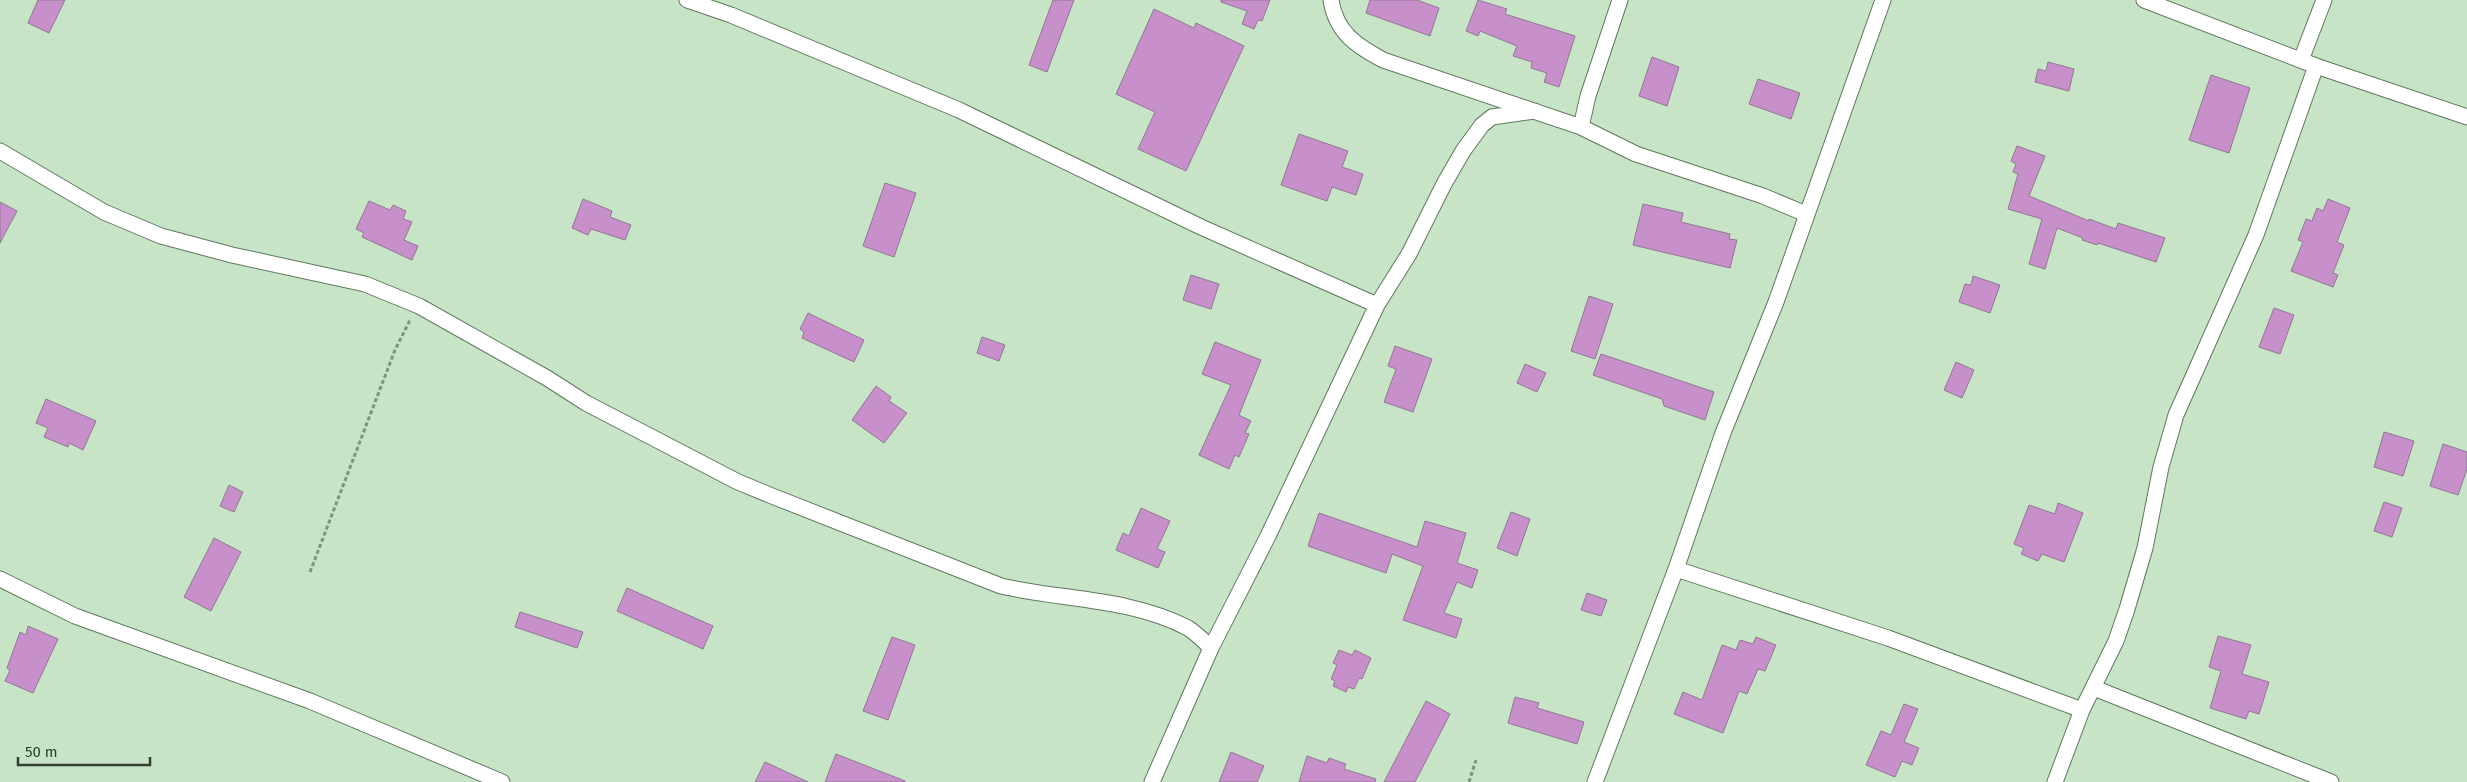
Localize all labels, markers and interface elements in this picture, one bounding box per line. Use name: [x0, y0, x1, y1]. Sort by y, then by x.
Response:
scale bar: [18, 734, 150, 766]
text: 50 m: [25, 743, 58, 761]

